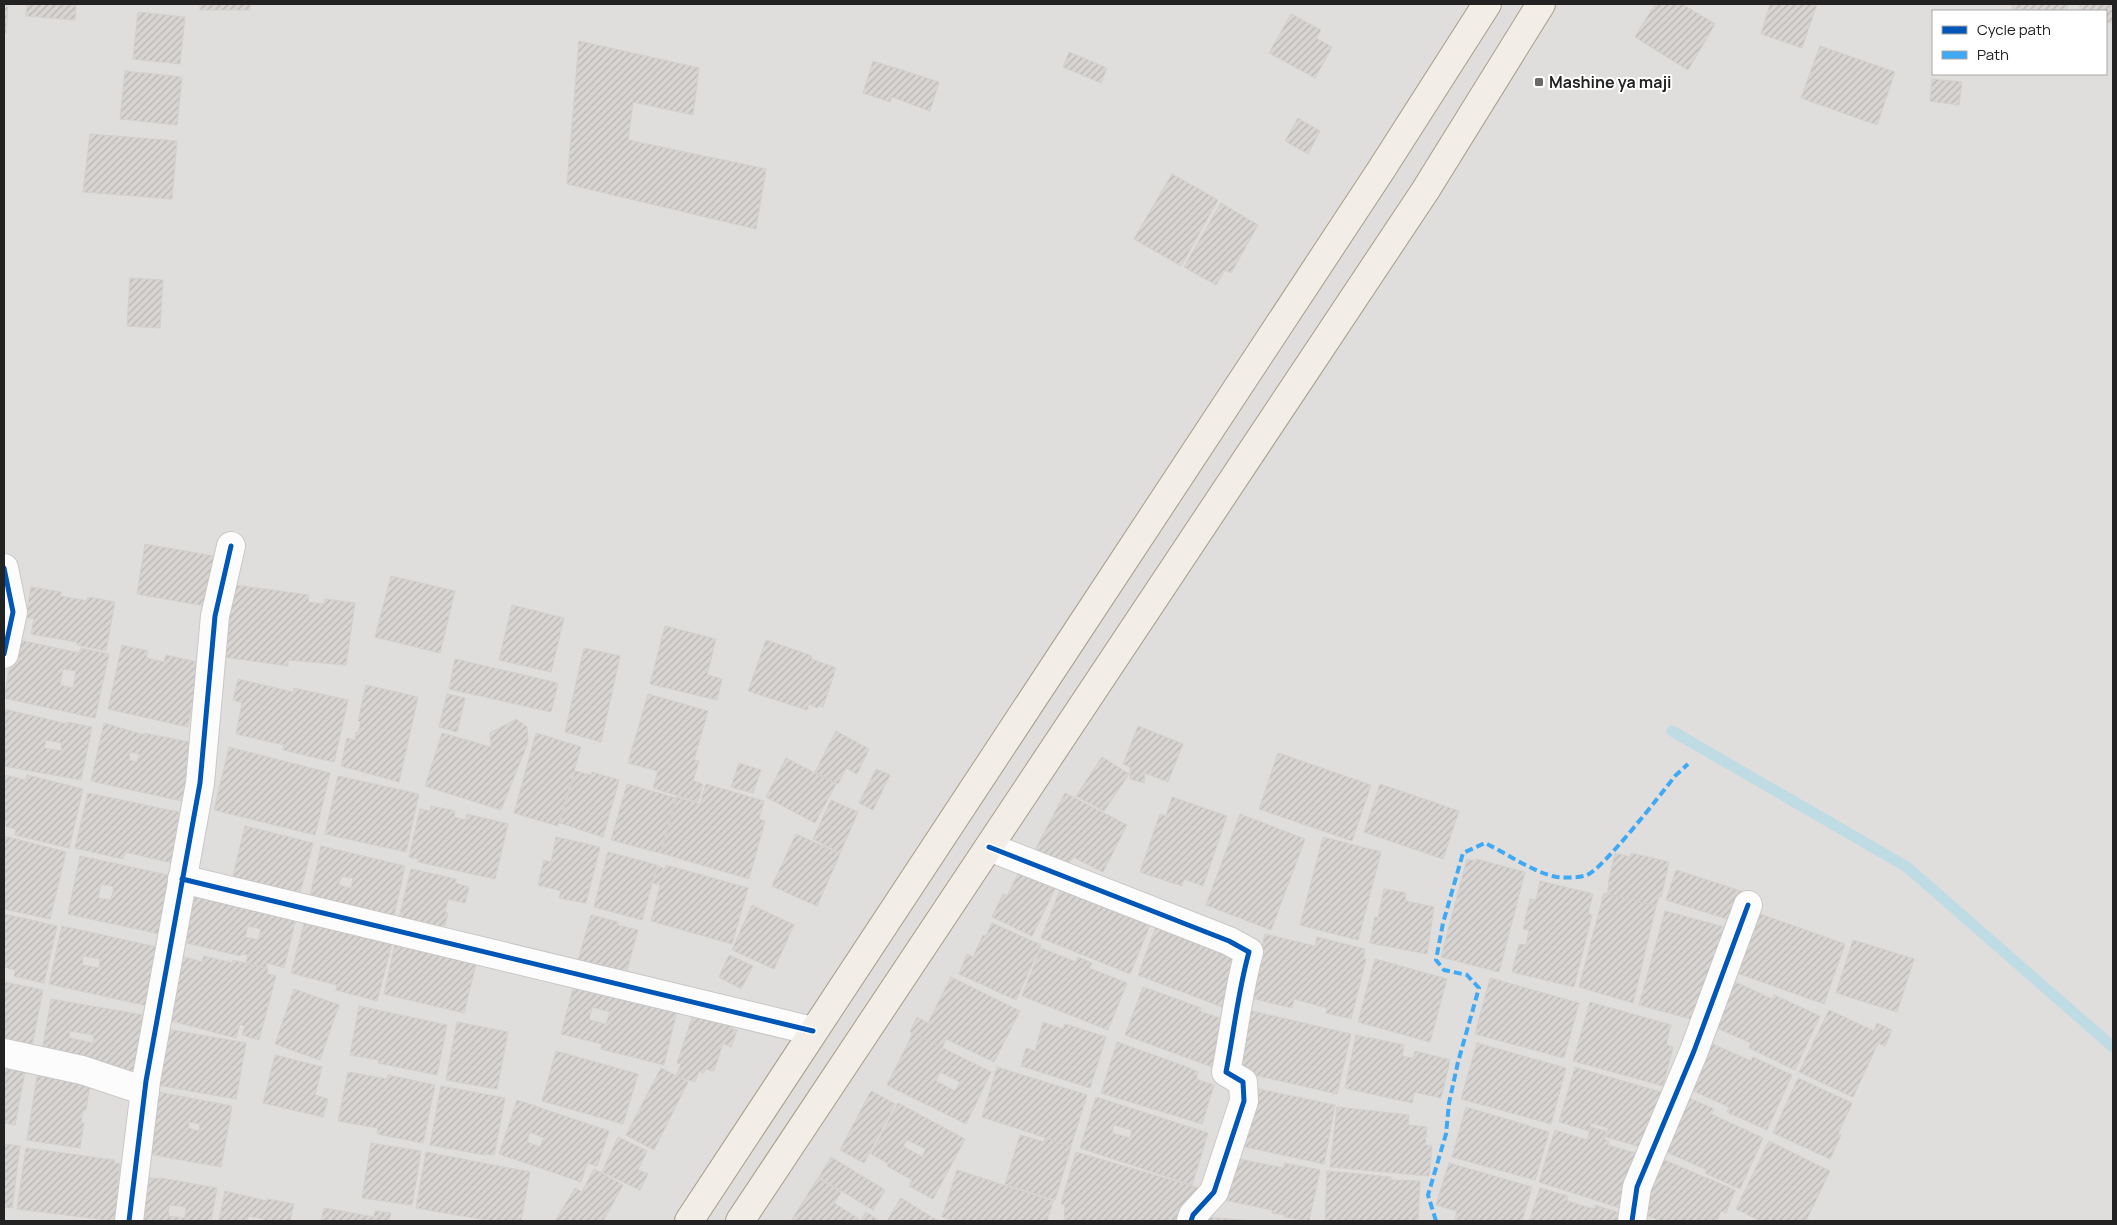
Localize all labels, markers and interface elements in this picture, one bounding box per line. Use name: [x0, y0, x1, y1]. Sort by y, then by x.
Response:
legend: [1932, 10, 2107, 75]
text: Cycle path: [1977, 19, 2051, 40]
text: Path: [1977, 44, 2009, 65]
place label: Mashine ya maji: [1549, 71, 1672, 93]
marker: Mashine ya maji: [1533, 76, 1545, 88]

